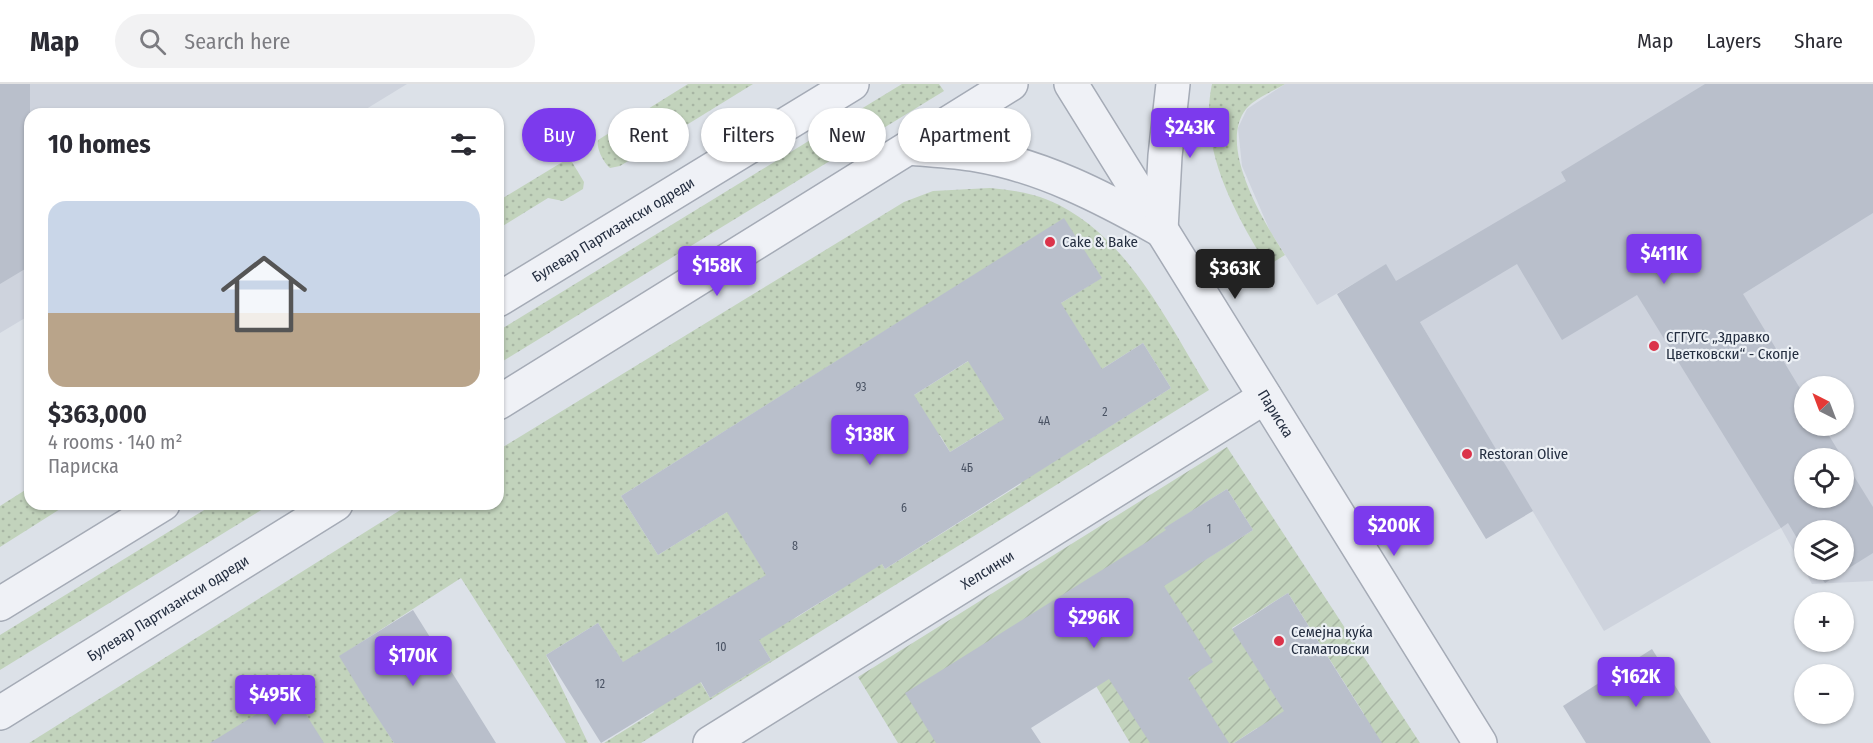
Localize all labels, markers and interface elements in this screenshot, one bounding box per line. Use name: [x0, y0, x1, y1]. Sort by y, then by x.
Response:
search box: [115, 14, 535, 68]
text: Map: [30, 25, 79, 58]
icon: search: [136, 25, 169, 58]
text: Search here: [184, 28, 290, 55]
text: Map: [1637, 28, 1673, 54]
text: Layers: [1706, 28, 1761, 54]
text: Share: [1794, 28, 1843, 54]
chip: Buy: [522, 108, 596, 162]
chip: Rent: [608, 108, 689, 162]
chip: Filters: [701, 108, 796, 162]
chip: New: [808, 108, 886, 162]
chip: Apartment: [898, 108, 1031, 162]
pin: $243K: [1148, 108, 1232, 159]
text: $243K: [1165, 115, 1215, 139]
icon: filters: [447, 128, 480, 161]
text: 10 homes: [48, 129, 151, 160]
street label: Булевар Партизански одреди: [529, 173, 698, 286]
place label: Cake & Bake: [1062, 233, 1138, 251]
pin: $411K: [1622, 234, 1706, 285]
marker: Cake & Bake: [1043, 235, 1057, 249]
icon: home: [210, 240, 318, 348]
text: $411K: [1640, 241, 1688, 265]
pin: $158K: [675, 246, 759, 297]
pin: $363K: [1193, 249, 1277, 300]
text: $158K: [692, 253, 742, 277]
text: $363K: [1210, 256, 1260, 280]
place label: СГГУГС „Здравко Цветковски“ - Скопје: [1666, 328, 1799, 363]
marker: СГГУГС „Здравко Цветковски“ - Скопје: [1647, 339, 1661, 353]
north arrow: [1794, 376, 1854, 436]
map controls: [1794, 376, 1854, 724]
house number: 93: [855, 380, 867, 394]
street label: Париска: [1254, 386, 1297, 441]
text: $363,000: [48, 399, 147, 430]
house number: 2: [1102, 405, 1108, 419]
house number: 4А: [1038, 414, 1051, 428]
pin: $138K: [828, 415, 912, 466]
text: $138K: [845, 422, 895, 446]
text: 4 rooms · 140 m²: [48, 430, 183, 454]
place label: Restoran Olive: [1479, 445, 1568, 463]
marker: Restoran Olive: [1460, 447, 1474, 461]
button: locate: [1794, 448, 1854, 508]
text: Париска: [48, 454, 119, 478]
house number: 4Б: [961, 461, 973, 475]
house number: 6: [901, 501, 907, 515]
pin: $200K: [1352, 506, 1436, 557]
text: $200K: [1368, 513, 1420, 537]
button: layers: [1794, 520, 1854, 580]
house number: 1: [1207, 522, 1211, 536]
house number: 8: [792, 539, 798, 553]
street label: Хелсинки: [957, 547, 1018, 593]
street label: Булевар Партизански одреди: [84, 551, 252, 665]
button: +: [1794, 592, 1854, 652]
pin: $296K: [1052, 598, 1136, 649]
text: $296K: [1068, 605, 1120, 629]
place label: Семејна куќа Стаматовски: [1291, 623, 1373, 658]
marker: Семејна куќа Стаматовски: [1272, 634, 1286, 648]
pin: $170K: [371, 636, 455, 687]
house number: 10: [716, 640, 726, 654]
text: $170K: [389, 643, 437, 667]
pin: $162K: [1594, 657, 1678, 708]
text: $162K: [1612, 664, 1660, 688]
button: −: [1794, 664, 1854, 724]
pin: $495K: [233, 675, 317, 726]
house number: 12: [595, 677, 605, 691]
text: $495K: [249, 682, 301, 706]

